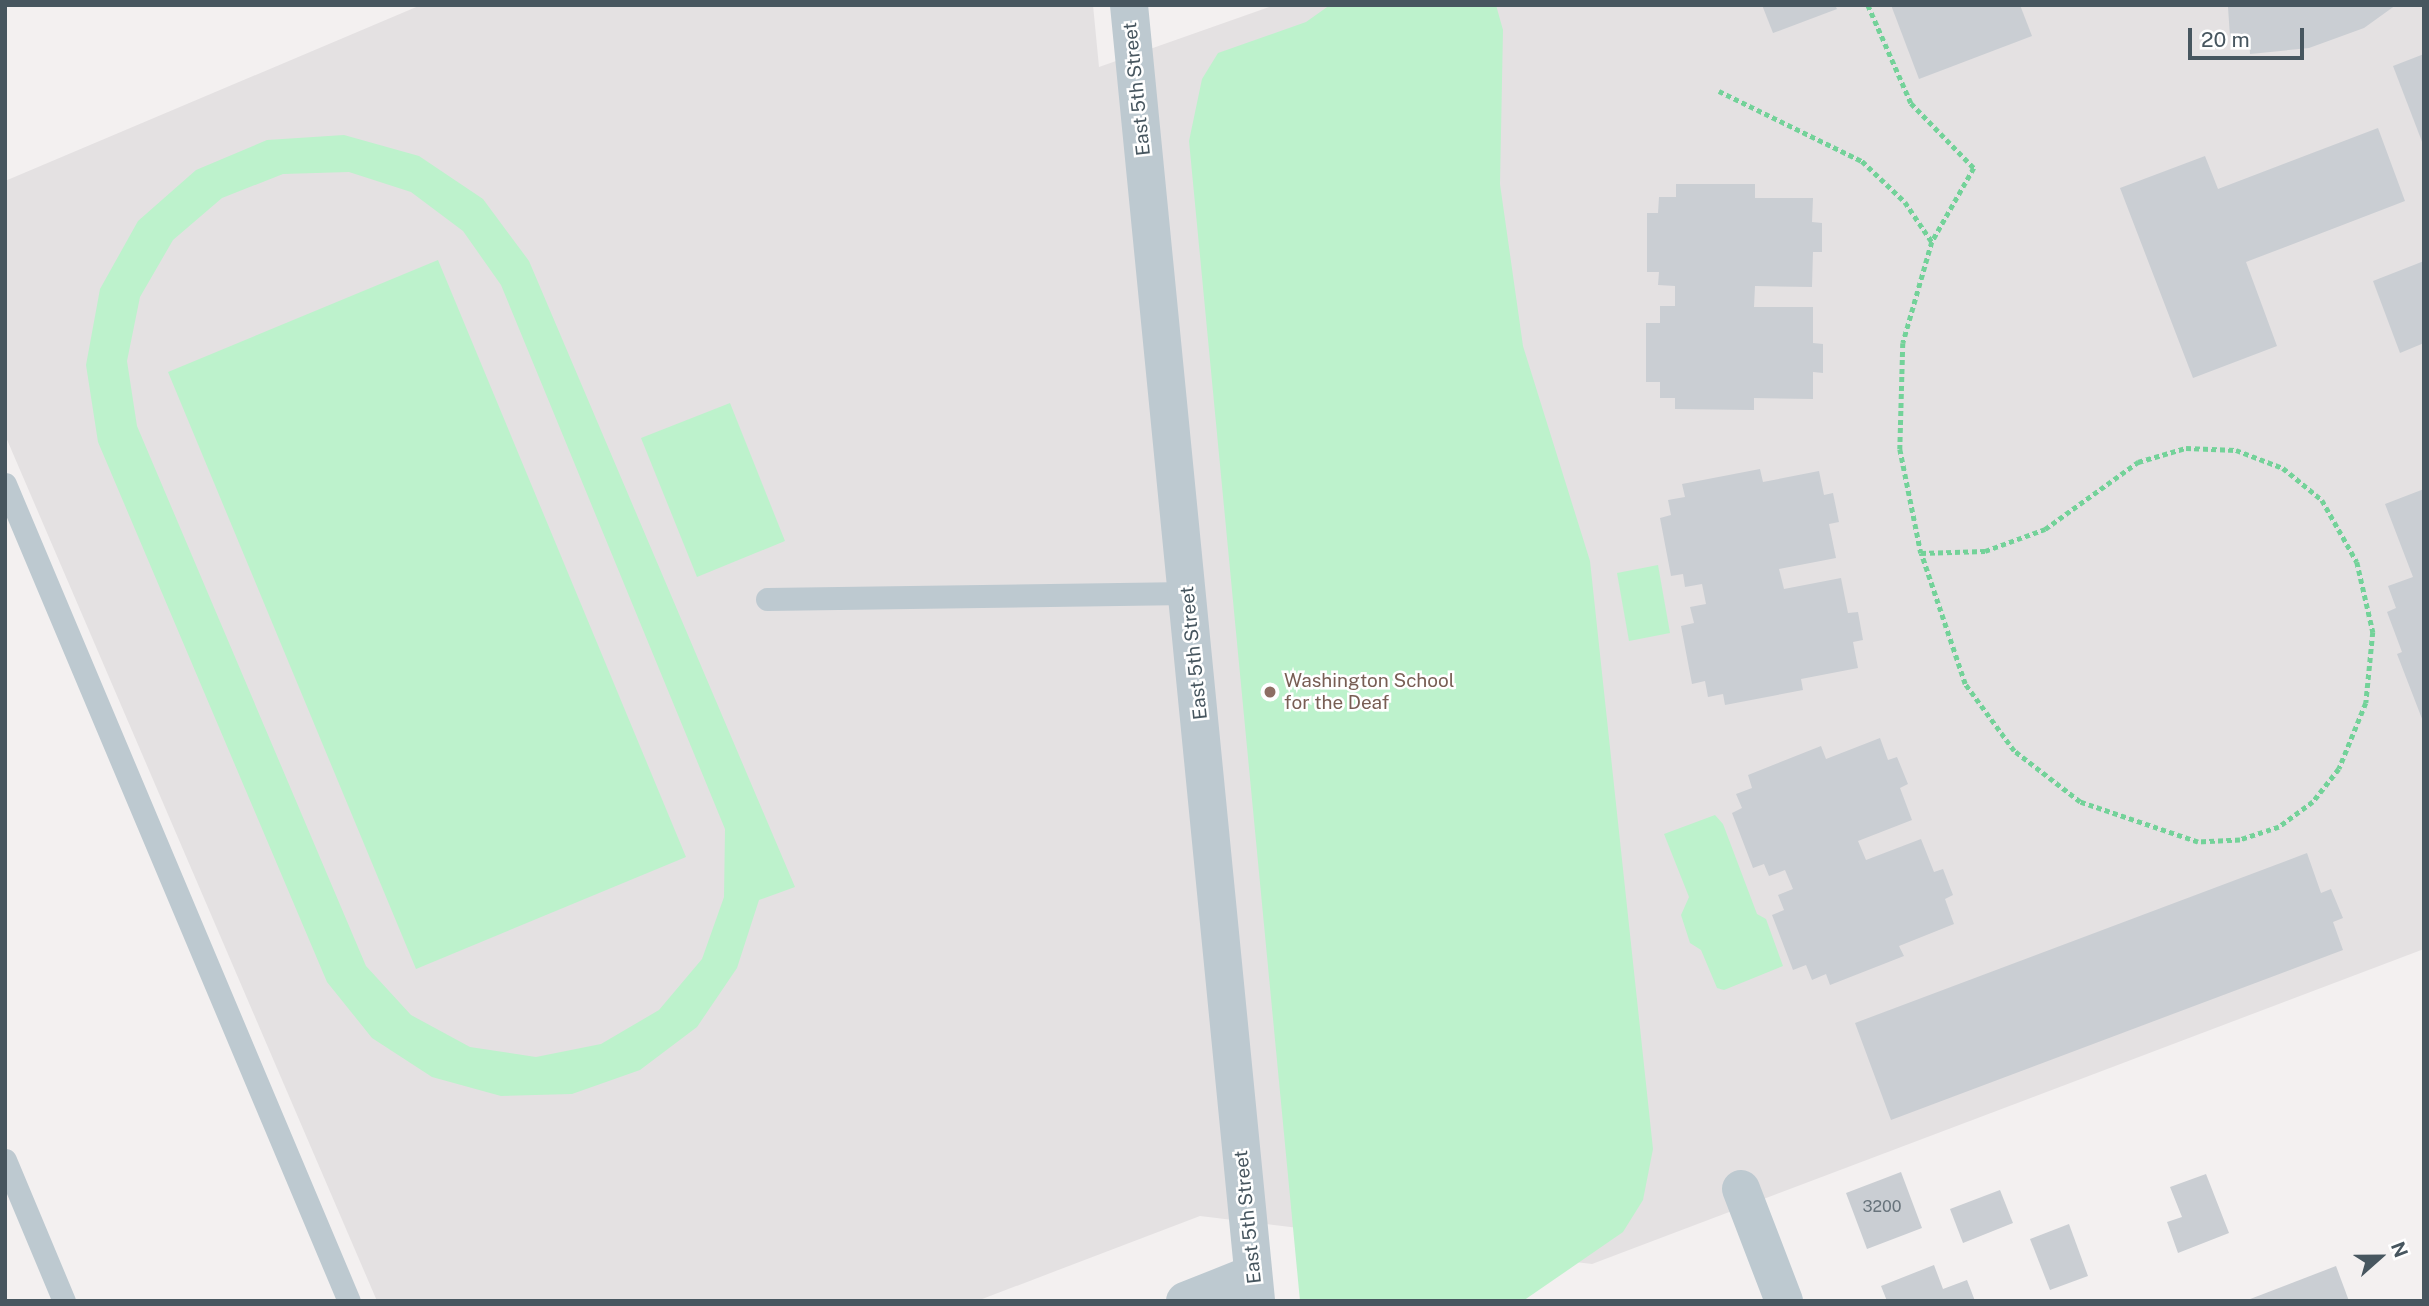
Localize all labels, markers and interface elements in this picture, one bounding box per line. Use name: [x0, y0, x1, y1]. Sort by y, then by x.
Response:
scale bar: [2191, 14, 2306, 58]
street label: East 5th Street: [1119, 21, 1155, 157]
text: 20 m: [2201, 27, 2250, 52]
street label: East 5th Street: [1176, 585, 1212, 721]
place label: Washington School for the Deaf: [1284, 670, 1455, 714]
marker: Washington School for the Deaf: [1262, 684, 1278, 700]
street label: East 5th Street: [1230, 1149, 1266, 1285]
house number: 3200: [1862, 1197, 1902, 1217]
north arrow: [2345, 1222, 2415, 1292]
text: N: [2387, 1239, 2413, 1260]

